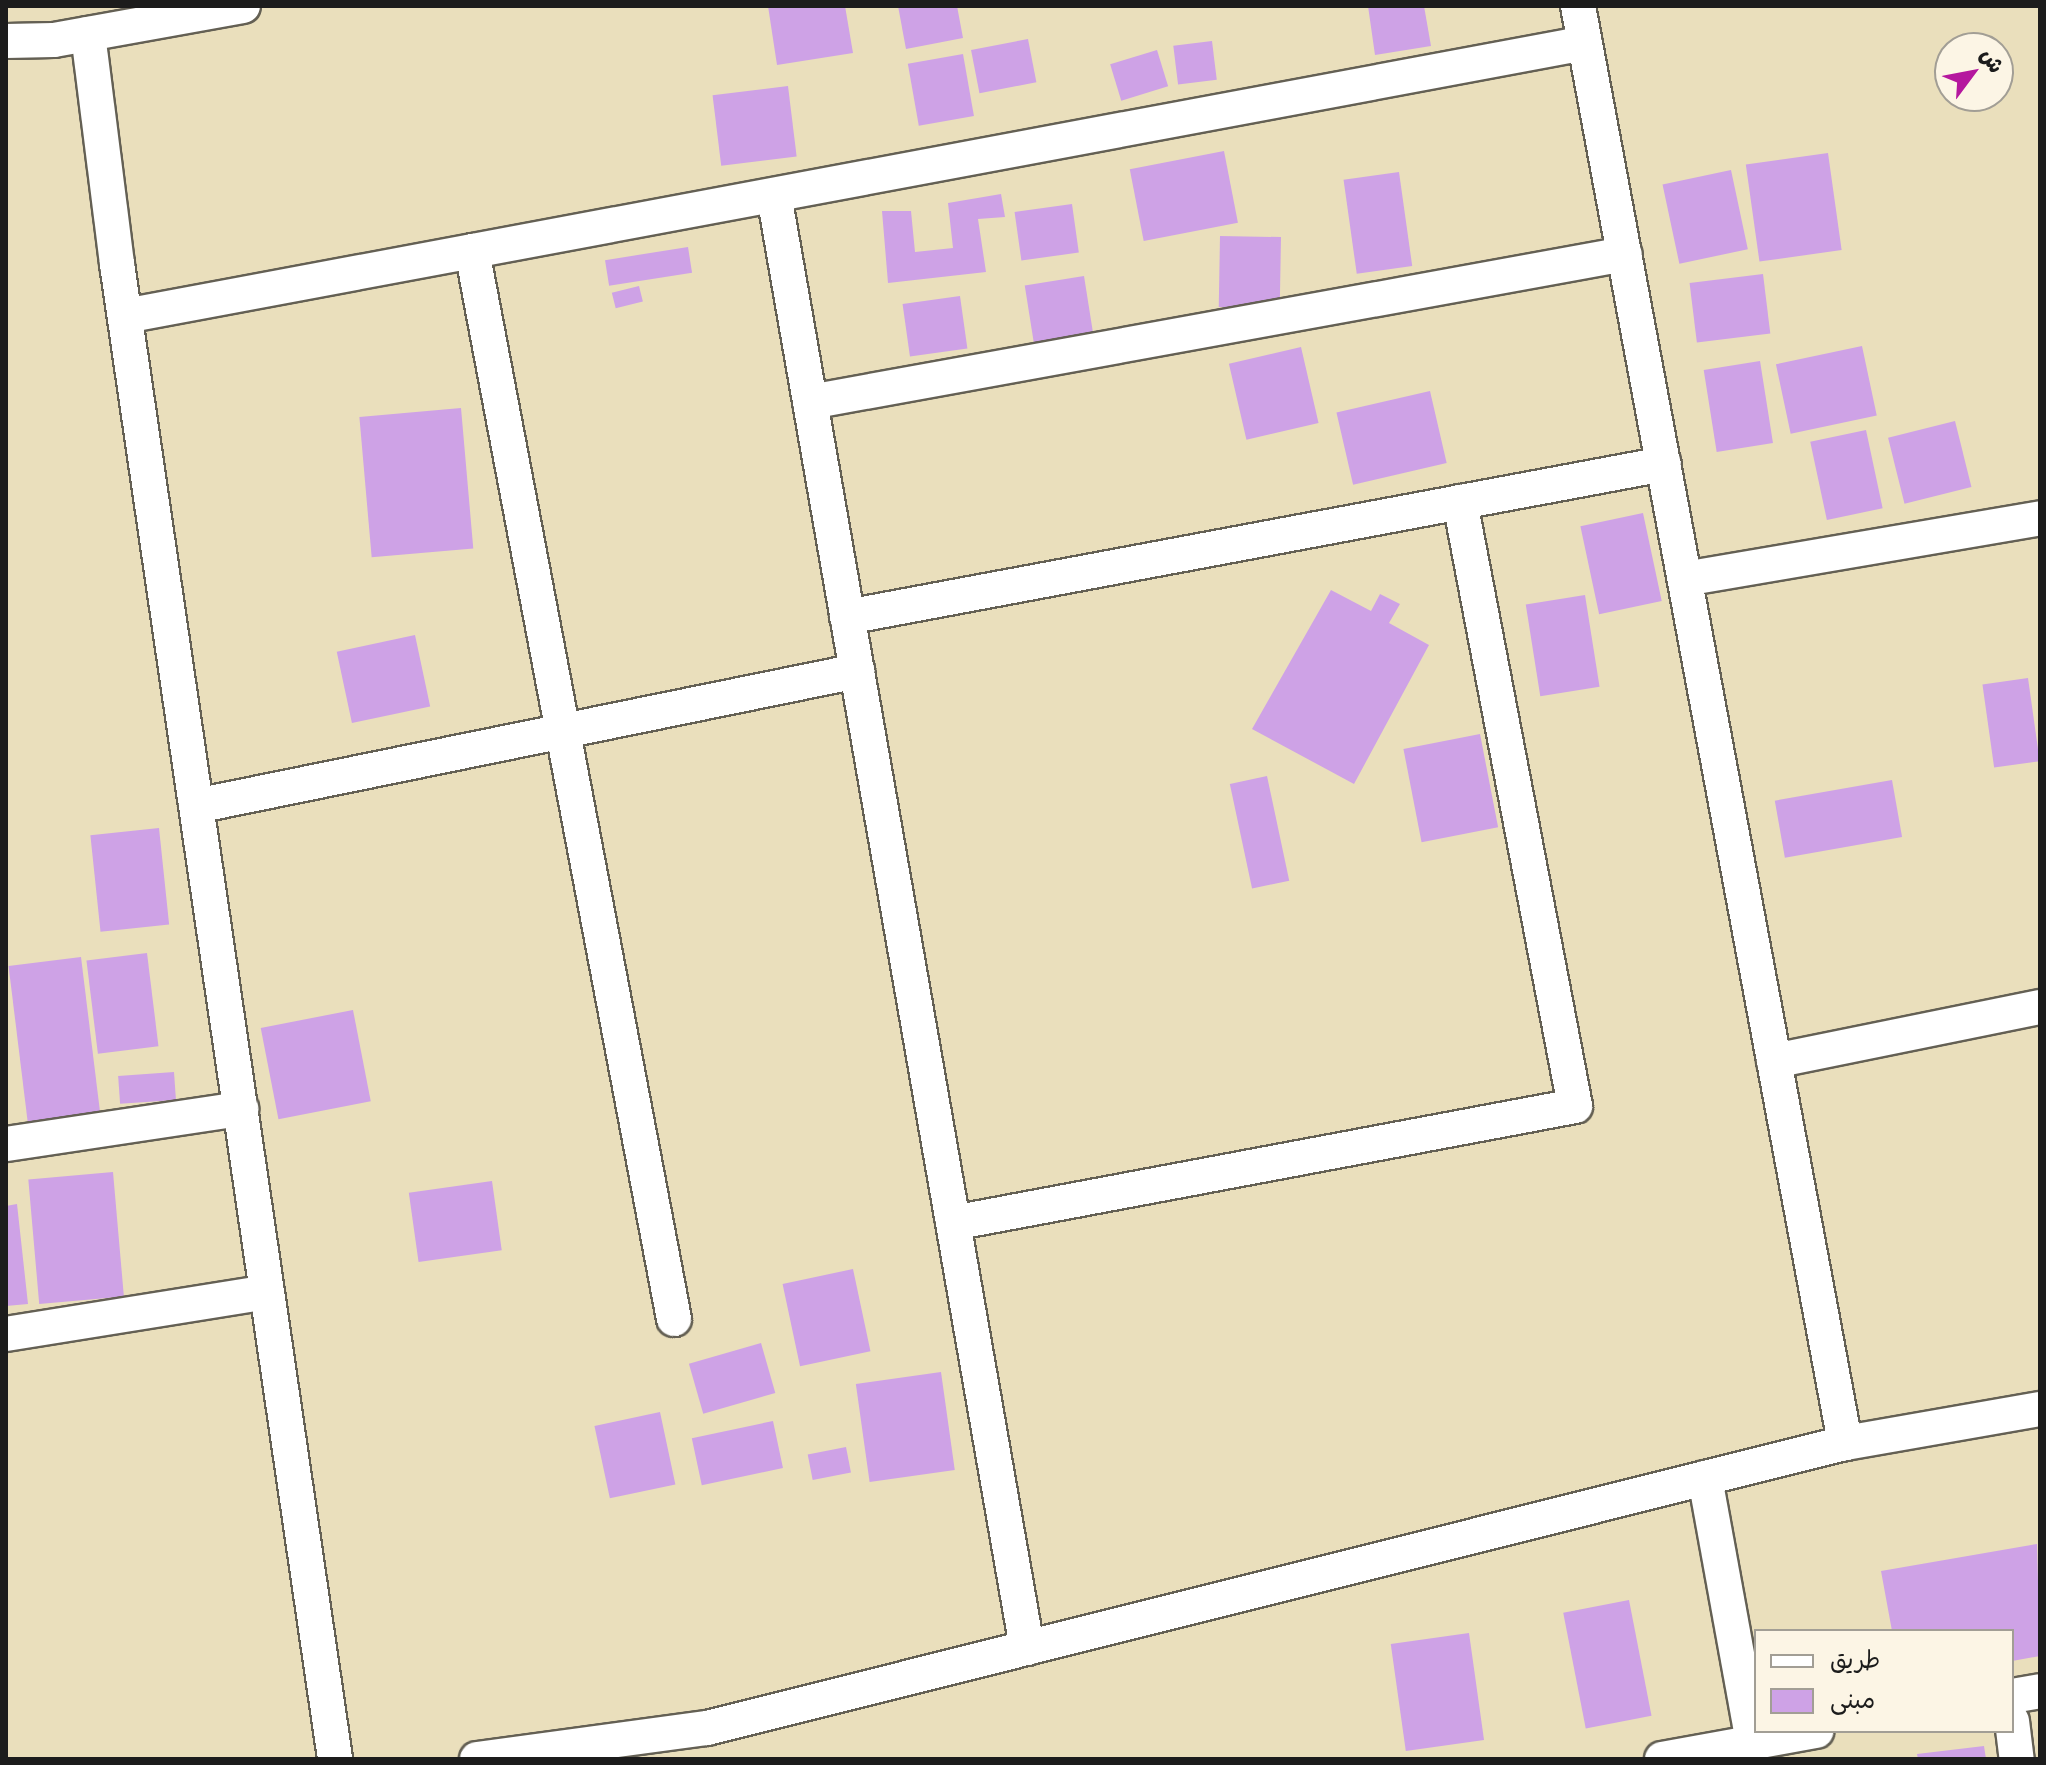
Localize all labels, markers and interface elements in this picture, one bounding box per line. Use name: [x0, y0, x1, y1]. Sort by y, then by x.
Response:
north arrow: [1934, 32, 2014, 112]
text: ش: [1974, 42, 2012, 78]
legend: [1754, 1629, 2014, 1733]
text: طريق: [1830, 1643, 1880, 1674]
text: مبنى: [1830, 1683, 1875, 1714]

